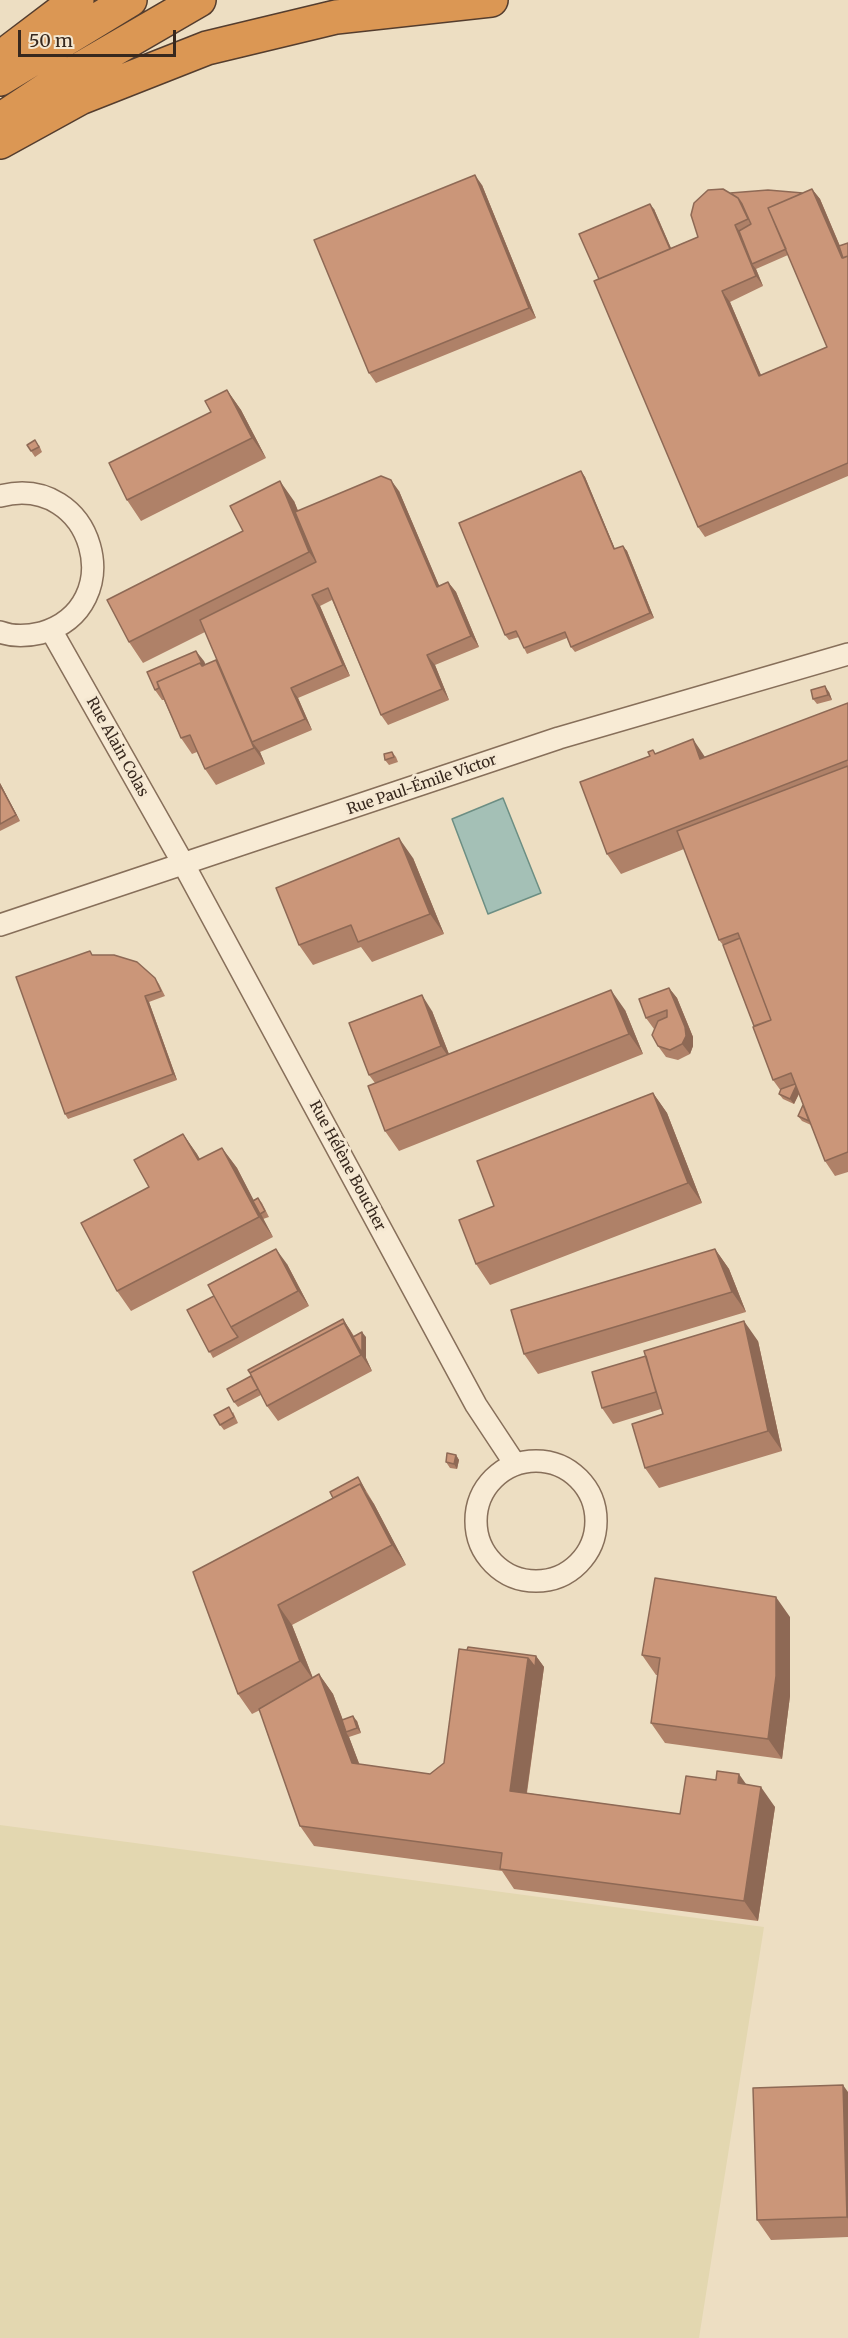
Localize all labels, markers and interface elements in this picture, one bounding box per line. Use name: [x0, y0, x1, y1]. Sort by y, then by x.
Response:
scale bar: [21, 18, 178, 56]
text: 50 m: [29, 29, 73, 52]
street label: Rue Alain Colas: [82, 694, 152, 800]
street label: Rue Paul-Émile Victor: [345, 751, 499, 819]
street label: Rue Hélène Boucher: [305, 1098, 389, 1234]

